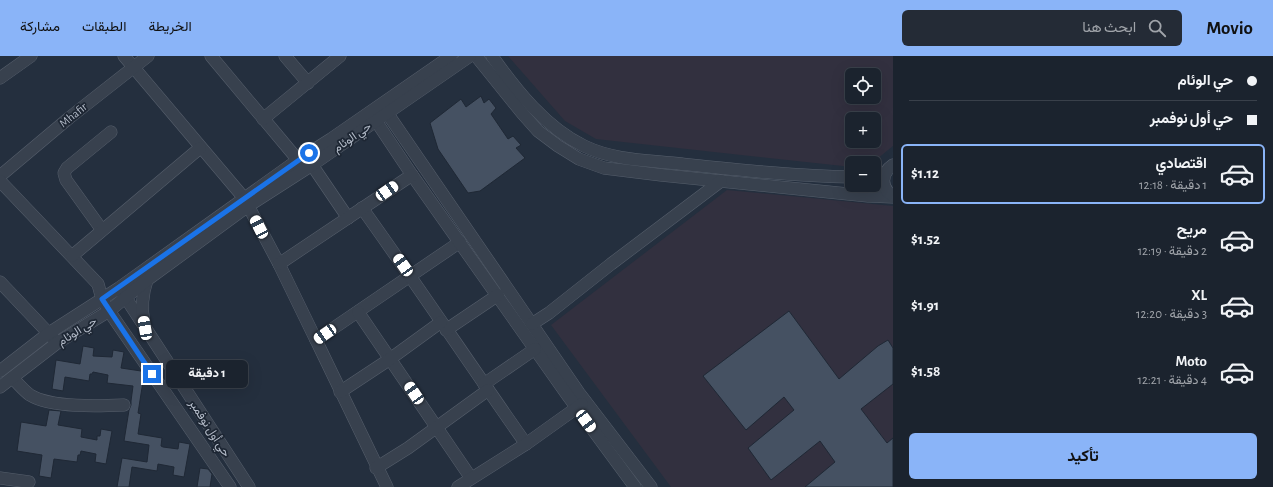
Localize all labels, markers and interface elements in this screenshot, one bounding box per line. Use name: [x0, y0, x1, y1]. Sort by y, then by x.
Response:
search box: [902, 10, 1182, 46]
icon: search: [1146, 17, 1168, 39]
text: Movio: [1206, 19, 1253, 38]
text: مشاركة: [20, 20, 60, 34]
text: الطبقات: [82, 20, 126, 34]
text: الخريطة: [148, 20, 192, 34]
text: ابحث هنا: [1082, 20, 1136, 35]
map controls: [845, 68, 881, 192]
button: locate: [845, 68, 881, 104]
text: حي الوئام: [1177, 73, 1233, 88]
street label: Mhafir: [57, 100, 89, 130]
text: حي أول نوفمبر: [1150, 111, 1233, 126]
button: +: [845, 112, 881, 148]
street label: حي الوئام: [331, 120, 375, 158]
route start: [300, 144, 318, 162]
button: −: [845, 156, 881, 192]
text: اقتصادي: [1155, 156, 1207, 171]
icon: car: [1219, 156, 1255, 192]
text: $1.12: [911, 166, 939, 181]
car: [374, 179, 400, 203]
text: 1 دقيقة · 12:18: [1139, 179, 1207, 192]
car: [248, 214, 270, 240]
text: مريح: [1177, 222, 1207, 237]
icon: car: [1219, 222, 1255, 258]
text: $1.52: [911, 232, 940, 247]
text: 2 دقيقة · 12:19: [1138, 245, 1207, 258]
car: [391, 252, 415, 278]
text: XL: [1191, 288, 1207, 303]
icon: car: [1219, 288, 1255, 324]
text: $1.91: [911, 298, 939, 313]
text: 3 دقيقة · 12:20: [1136, 308, 1207, 321]
street label: حي الوئام: [55, 314, 101, 351]
car: [137, 315, 153, 341]
car: [312, 322, 338, 346]
text: Moto: [1175, 354, 1207, 369]
icon: car: [1219, 354, 1255, 390]
callout: 1 دقيقة: [166, 360, 248, 388]
text: $1.58: [911, 364, 940, 379]
route end: [143, 365, 161, 383]
text: 1 دقيقة: [188, 367, 226, 380]
text: 4 دقيقة · 12:21: [1137, 374, 1207, 387]
car: [402, 380, 426, 406]
street label: حي أول نوفمبر: [183, 396, 234, 461]
car: [574, 408, 598, 434]
button: تأكيد: [909, 433, 1257, 479]

